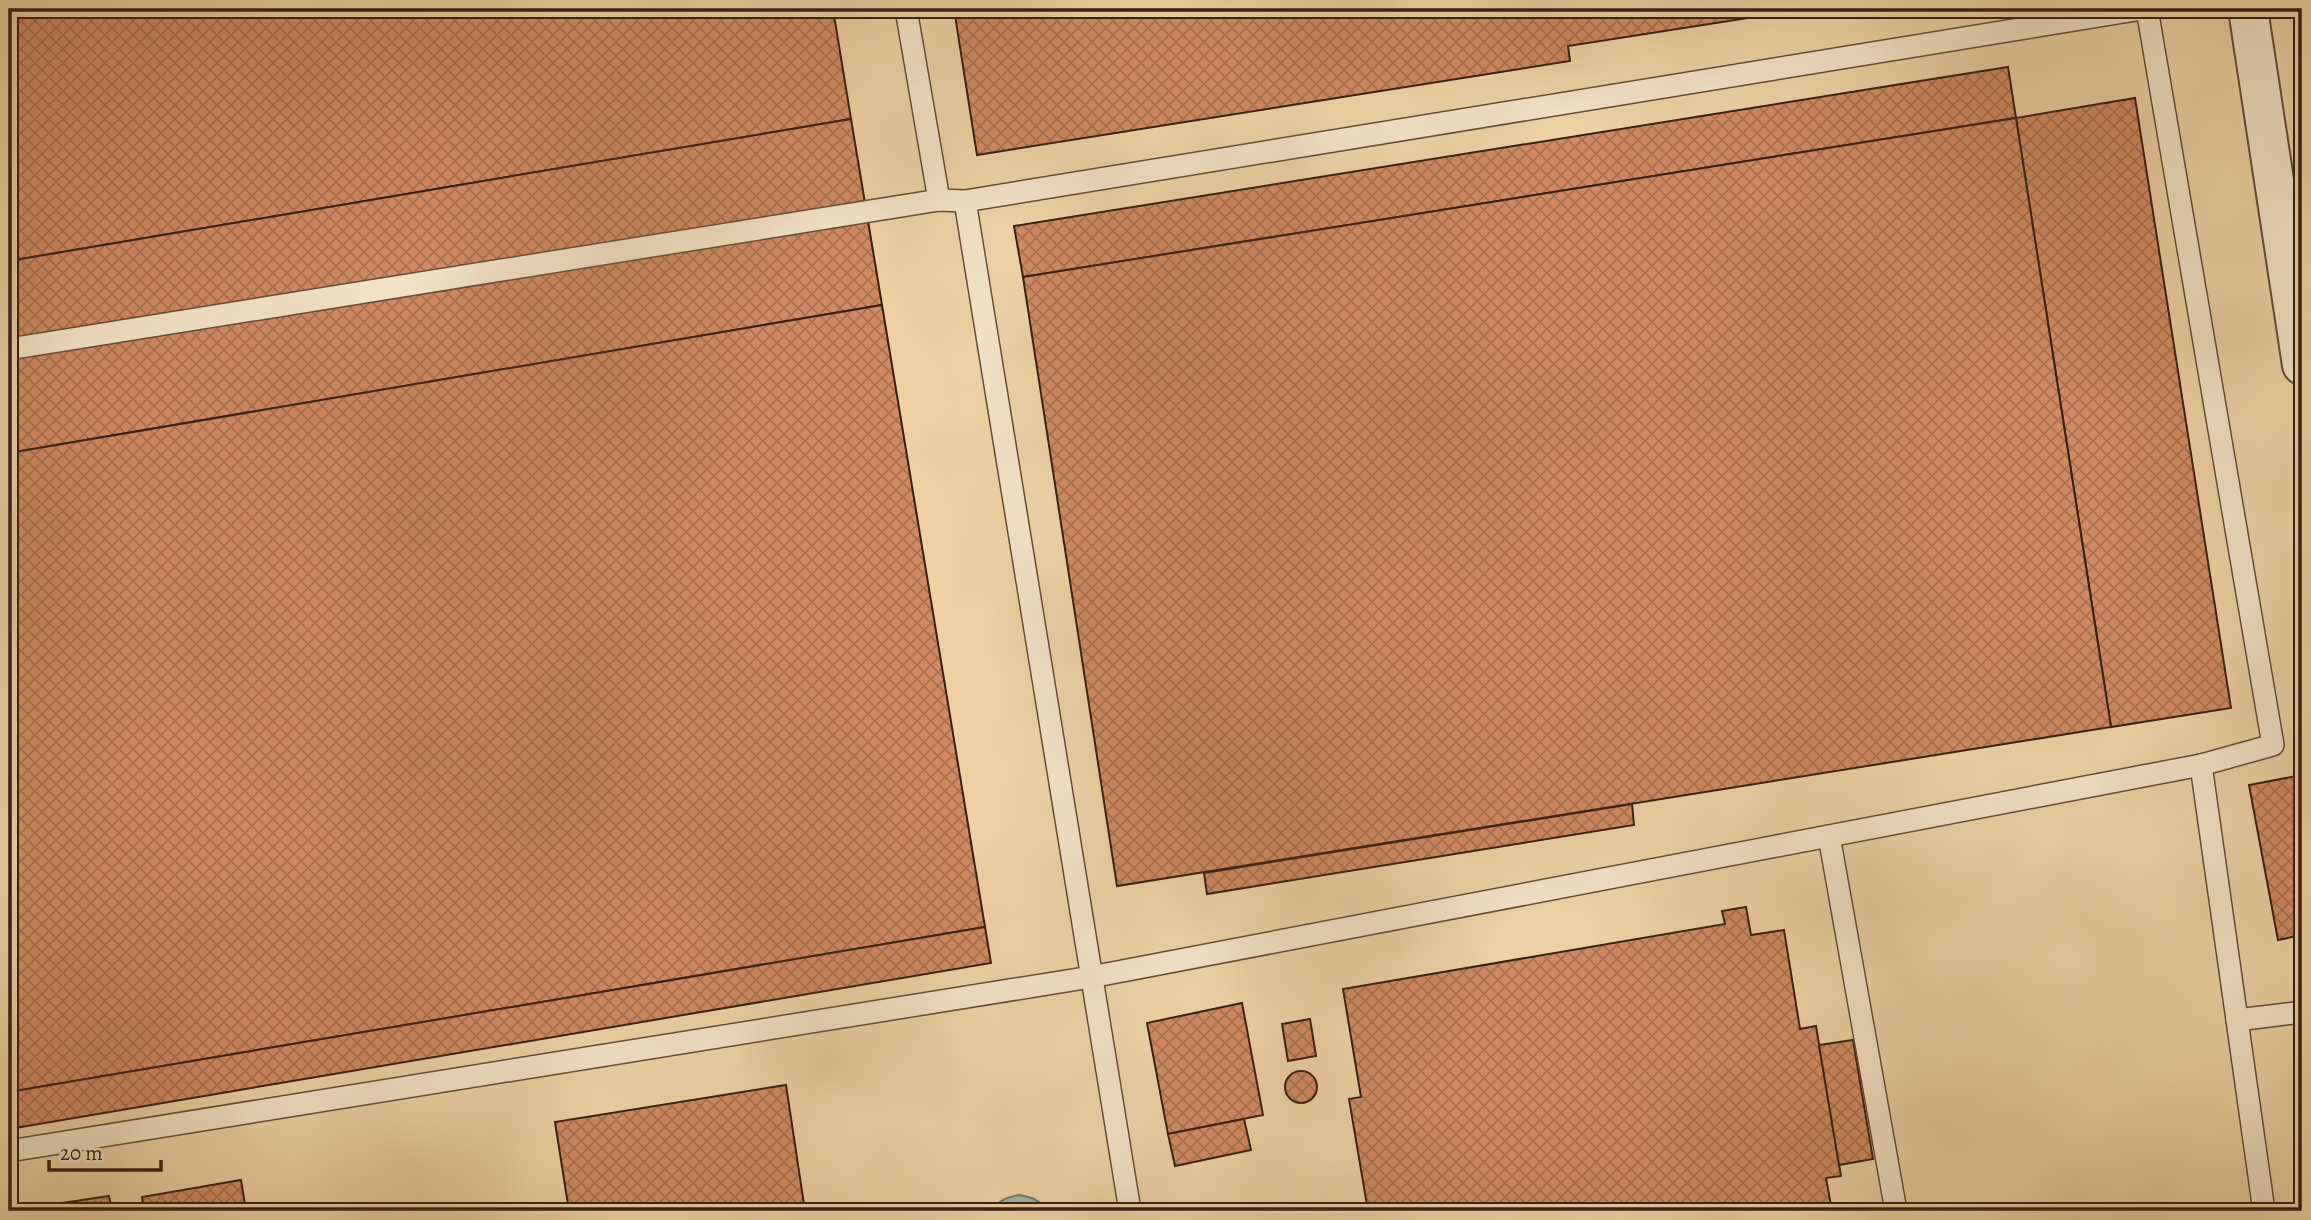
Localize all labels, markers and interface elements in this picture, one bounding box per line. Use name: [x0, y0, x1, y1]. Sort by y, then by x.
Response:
scale bar: [49, 1129, 161, 1173]
text: 20 m: [60, 1139, 103, 1167]

